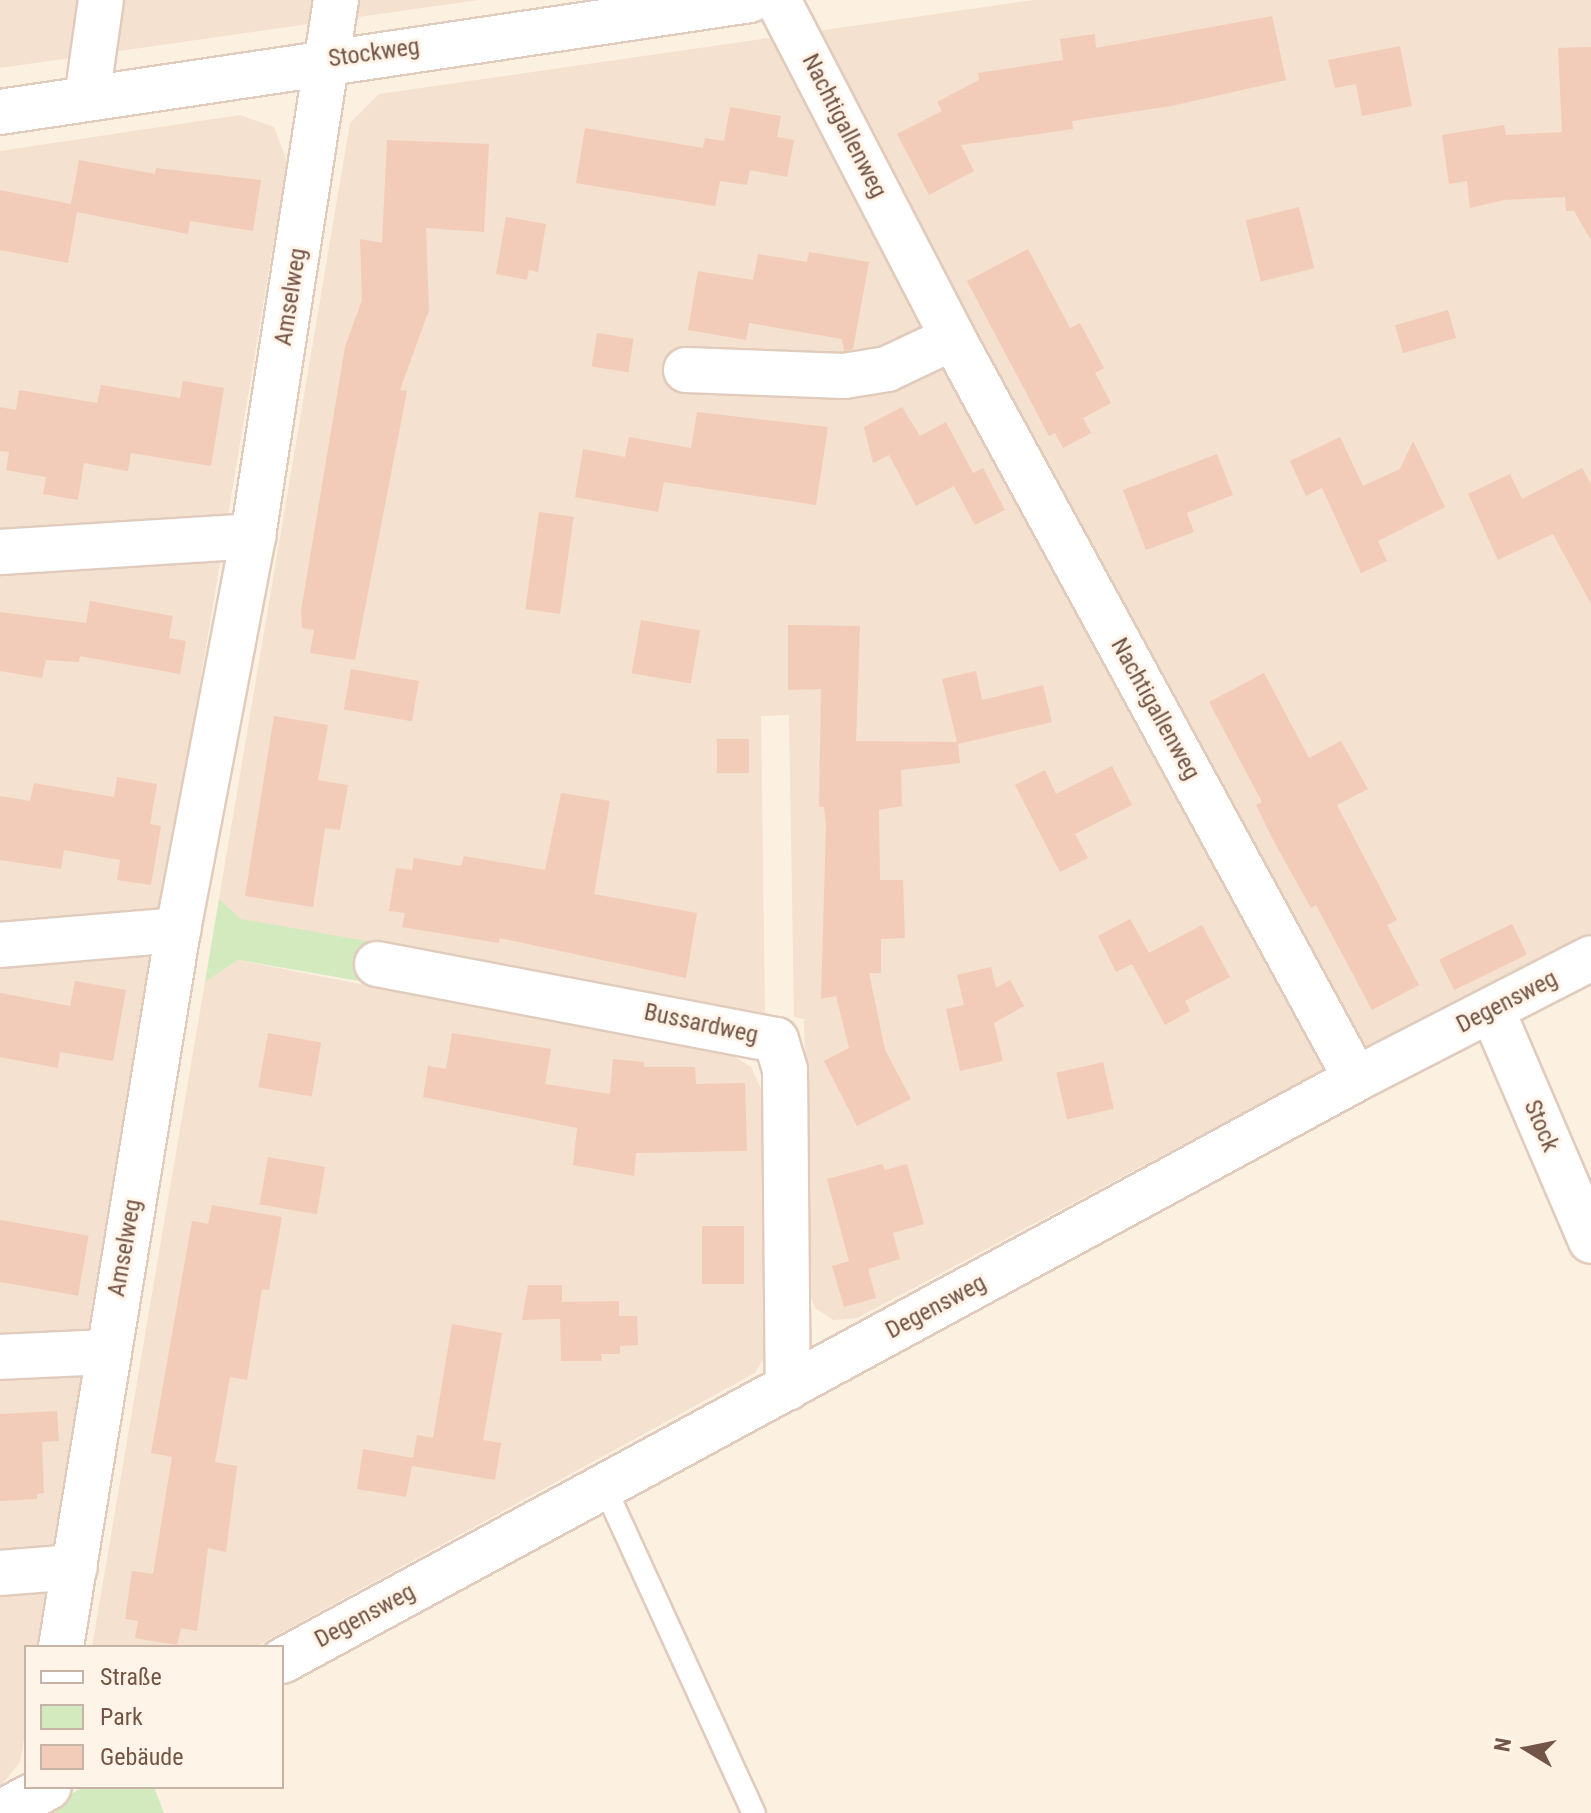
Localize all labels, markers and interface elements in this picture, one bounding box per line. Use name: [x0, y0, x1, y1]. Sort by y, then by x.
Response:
street label: Stockweg: [326, 32, 422, 74]
street label: Nachtigallenweg: [795, 49, 893, 203]
street label: Amselweg: [269, 246, 313, 348]
street label: Nachtigallenweg: [1104, 633, 1206, 785]
street label: Degensweg: [1452, 964, 1562, 1040]
street label: Bussardweg: [641, 998, 761, 1050]
street label: Stock: [1517, 1096, 1565, 1156]
street label: Amselweg: [102, 1197, 148, 1299]
street label: Degensweg: [881, 1269, 991, 1345]
street label: Degensweg: [310, 1578, 420, 1654]
legend: [24, 1645, 284, 1789]
text: Straße: [100, 1663, 162, 1691]
text: Park: [100, 1703, 143, 1731]
north arrow: [1487, 1709, 1567, 1789]
text: N: [1489, 1736, 1516, 1754]
text: Gebäude: [100, 1743, 184, 1771]

